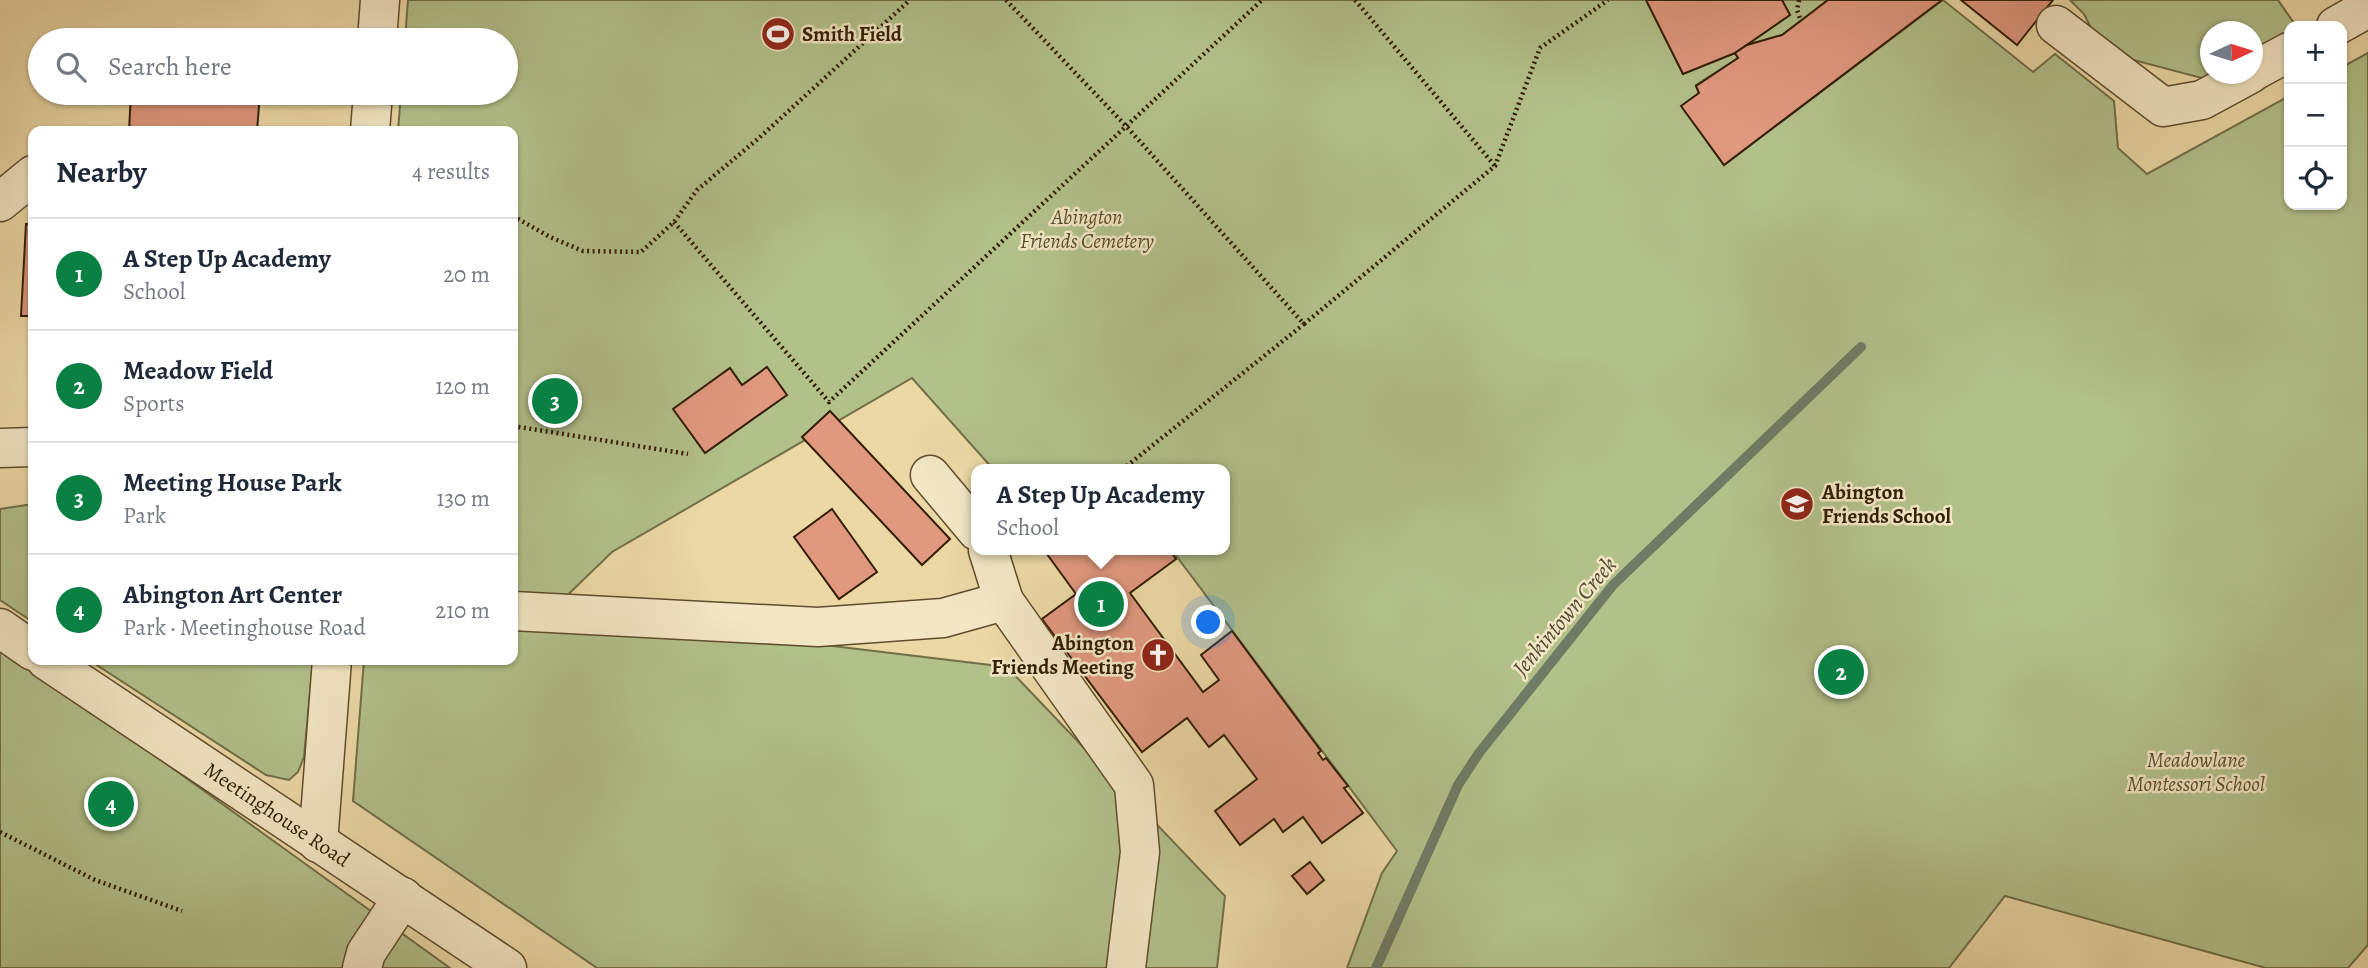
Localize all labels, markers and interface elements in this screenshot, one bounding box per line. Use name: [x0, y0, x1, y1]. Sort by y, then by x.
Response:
sports icon: Smith Field: [759, 15, 797, 53]
place label: Smith Field: [802, 20, 903, 48]
north arrow: [2200, 21, 2263, 84]
map controls: [2284, 21, 2347, 210]
button: +: [2284, 21, 2347, 84]
search box: [28, 28, 518, 105]
icon: search: [52, 48, 90, 86]
text: Search here: [108, 49, 232, 84]
button: −: [2284, 84, 2347, 147]
button: locate: [2284, 147, 2347, 210]
text: Nearby: [56, 152, 147, 192]
text: 4 results: [412, 156, 490, 187]
park label: Abington Friends Cemetery: [1020, 203, 1154, 255]
text: A Step Up Academy: [123, 241, 331, 276]
text: 1: [75, 259, 83, 290]
text: 20 m: [443, 259, 490, 290]
text: School: [123, 276, 185, 307]
text: Meadow Field: [123, 353, 273, 388]
text: 2: [73, 371, 85, 402]
text: 120 m: [435, 371, 490, 402]
pin: 3: [532, 375, 578, 427]
text: Sports: [123, 388, 184, 419]
popup: [971, 464, 1230, 555]
text: Meeting House Park: [123, 465, 342, 500]
text: A Step Up Academy: [997, 477, 1204, 512]
place label: Abington Friends School: [1821, 478, 1952, 530]
text: 3: [74, 483, 84, 514]
text: 130 m: [437, 483, 490, 514]
school or university icon: Abington Friends School: [1778, 485, 1816, 523]
text: Park: [123, 500, 166, 531]
text: School: [997, 512, 1059, 543]
water label: Jenkintown Creek: [1505, 550, 1623, 683]
text: Abington Art Center: [123, 577, 342, 612]
pin: 1: [1078, 578, 1124, 630]
text: 4: [74, 595, 84, 626]
text: 210 m: [435, 595, 490, 626]
your location: [1191, 605, 1225, 639]
text: Park · Meetinghouse Road: [123, 612, 366, 643]
place label: Abington Friends Meeting: [991, 629, 1134, 681]
church icon: Abington Friends Meeting: [1139, 636, 1177, 674]
pin: 2: [1818, 646, 1864, 698]
park label: Meadowlane Montessori School: [2127, 746, 2266, 798]
street label: Meetinghouse Road: [199, 756, 356, 874]
pin: 4: [88, 778, 134, 830]

